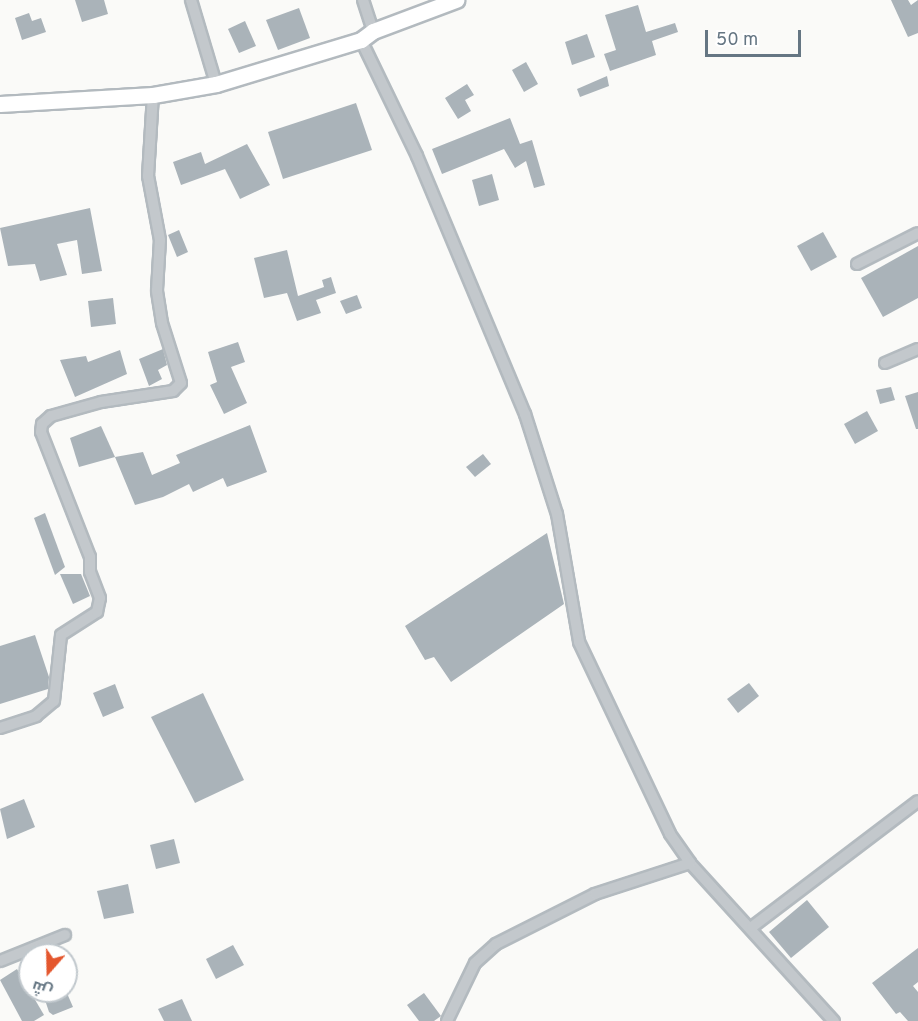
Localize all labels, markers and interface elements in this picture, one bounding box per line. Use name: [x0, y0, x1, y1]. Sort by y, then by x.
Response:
scale bar: [708, 18, 804, 56]
text: 50 m: [716, 29, 758, 52]
north arrow: [18, 943, 78, 1003]
text: ش: [29, 975, 56, 1001]

